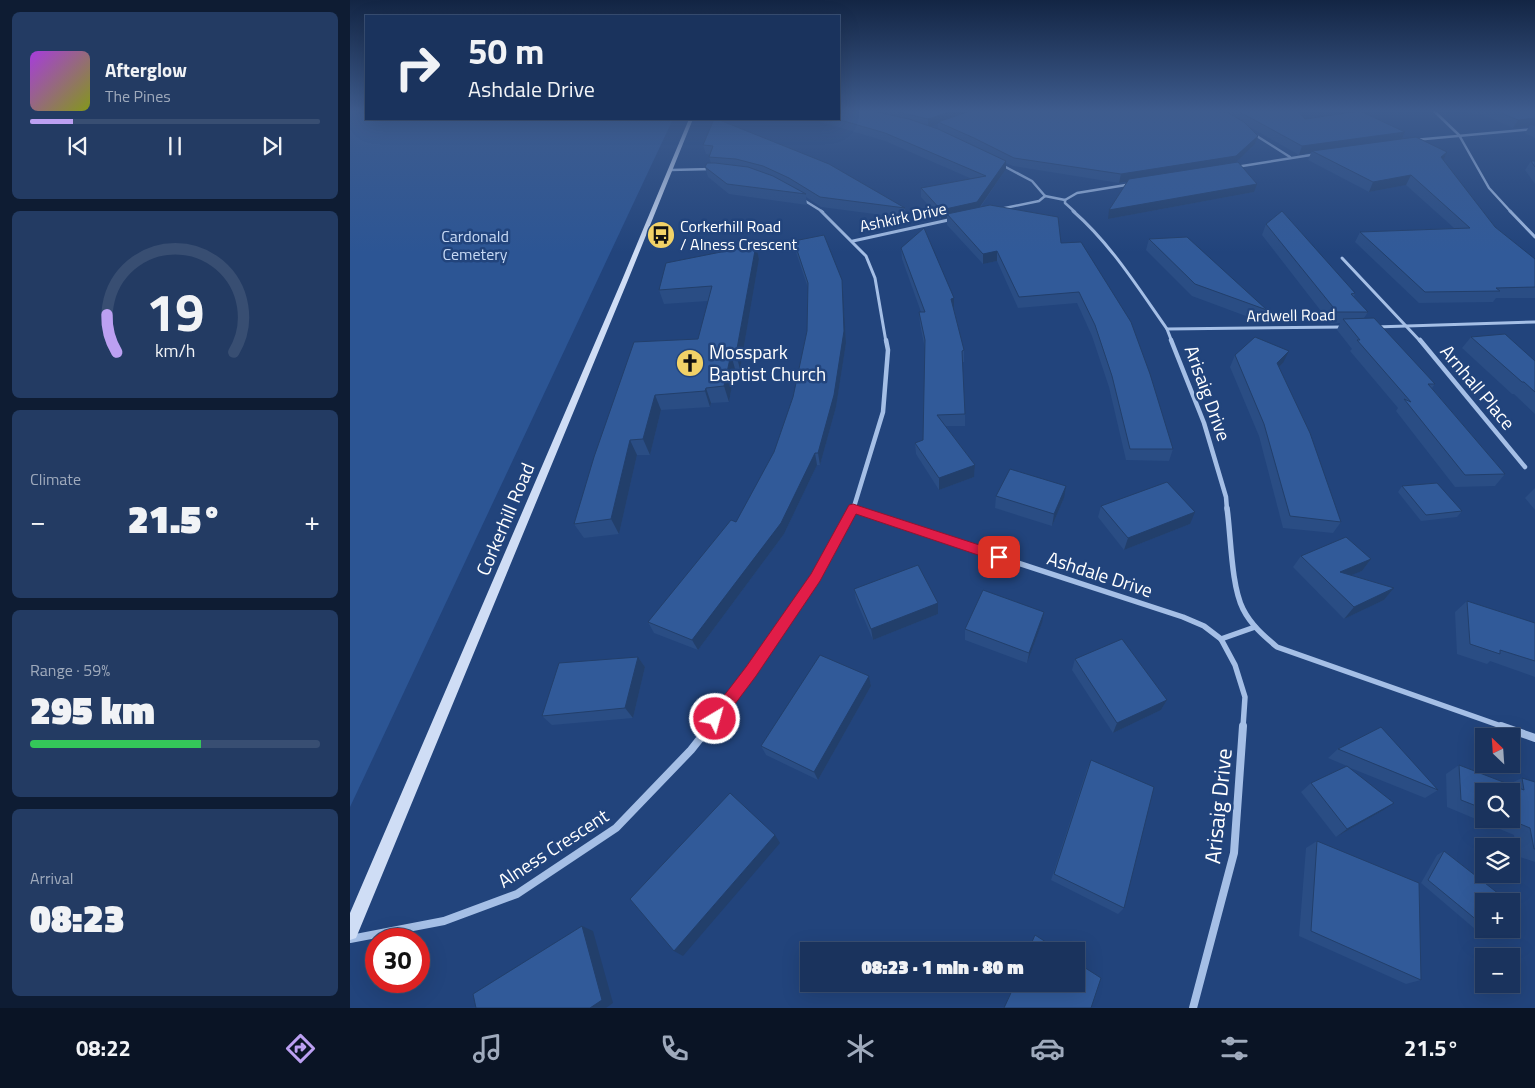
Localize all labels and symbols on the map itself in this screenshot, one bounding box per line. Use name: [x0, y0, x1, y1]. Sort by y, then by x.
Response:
street label: Ashkirk Drive: [857, 196, 949, 238]
place label: Corkerhill Road / Alness Crescent: [680, 214, 797, 256]
bus stop icon: Corkerhill Road / Alness Crescent: [646, 220, 676, 250]
park label: Cardonald Cemetery: [441, 224, 509, 266]
street label: Ardwell Road: [1246, 302, 1336, 328]
place label: Mosspark Baptist Church: [709, 337, 826, 388]
street label: Arnhall Place: [1434, 338, 1523, 436]
street label: Arisaig Drive: [1178, 341, 1239, 445]
church icon: Mosspark Baptist Church: [675, 348, 705, 378]
street label: Corkerhill Road: [468, 458, 541, 580]
pin: [978, 536, 1020, 578]
street label: Ashdale Drive: [1044, 543, 1157, 604]
position arrow: [688, 692, 740, 744]
north arrow: [1475, 728, 1520, 772]
street label: Arisaig Drive: [1195, 747, 1241, 865]
street label: Alness Crescent: [492, 801, 614, 894]
speed limit sign: 30: [365, 928, 430, 993]

